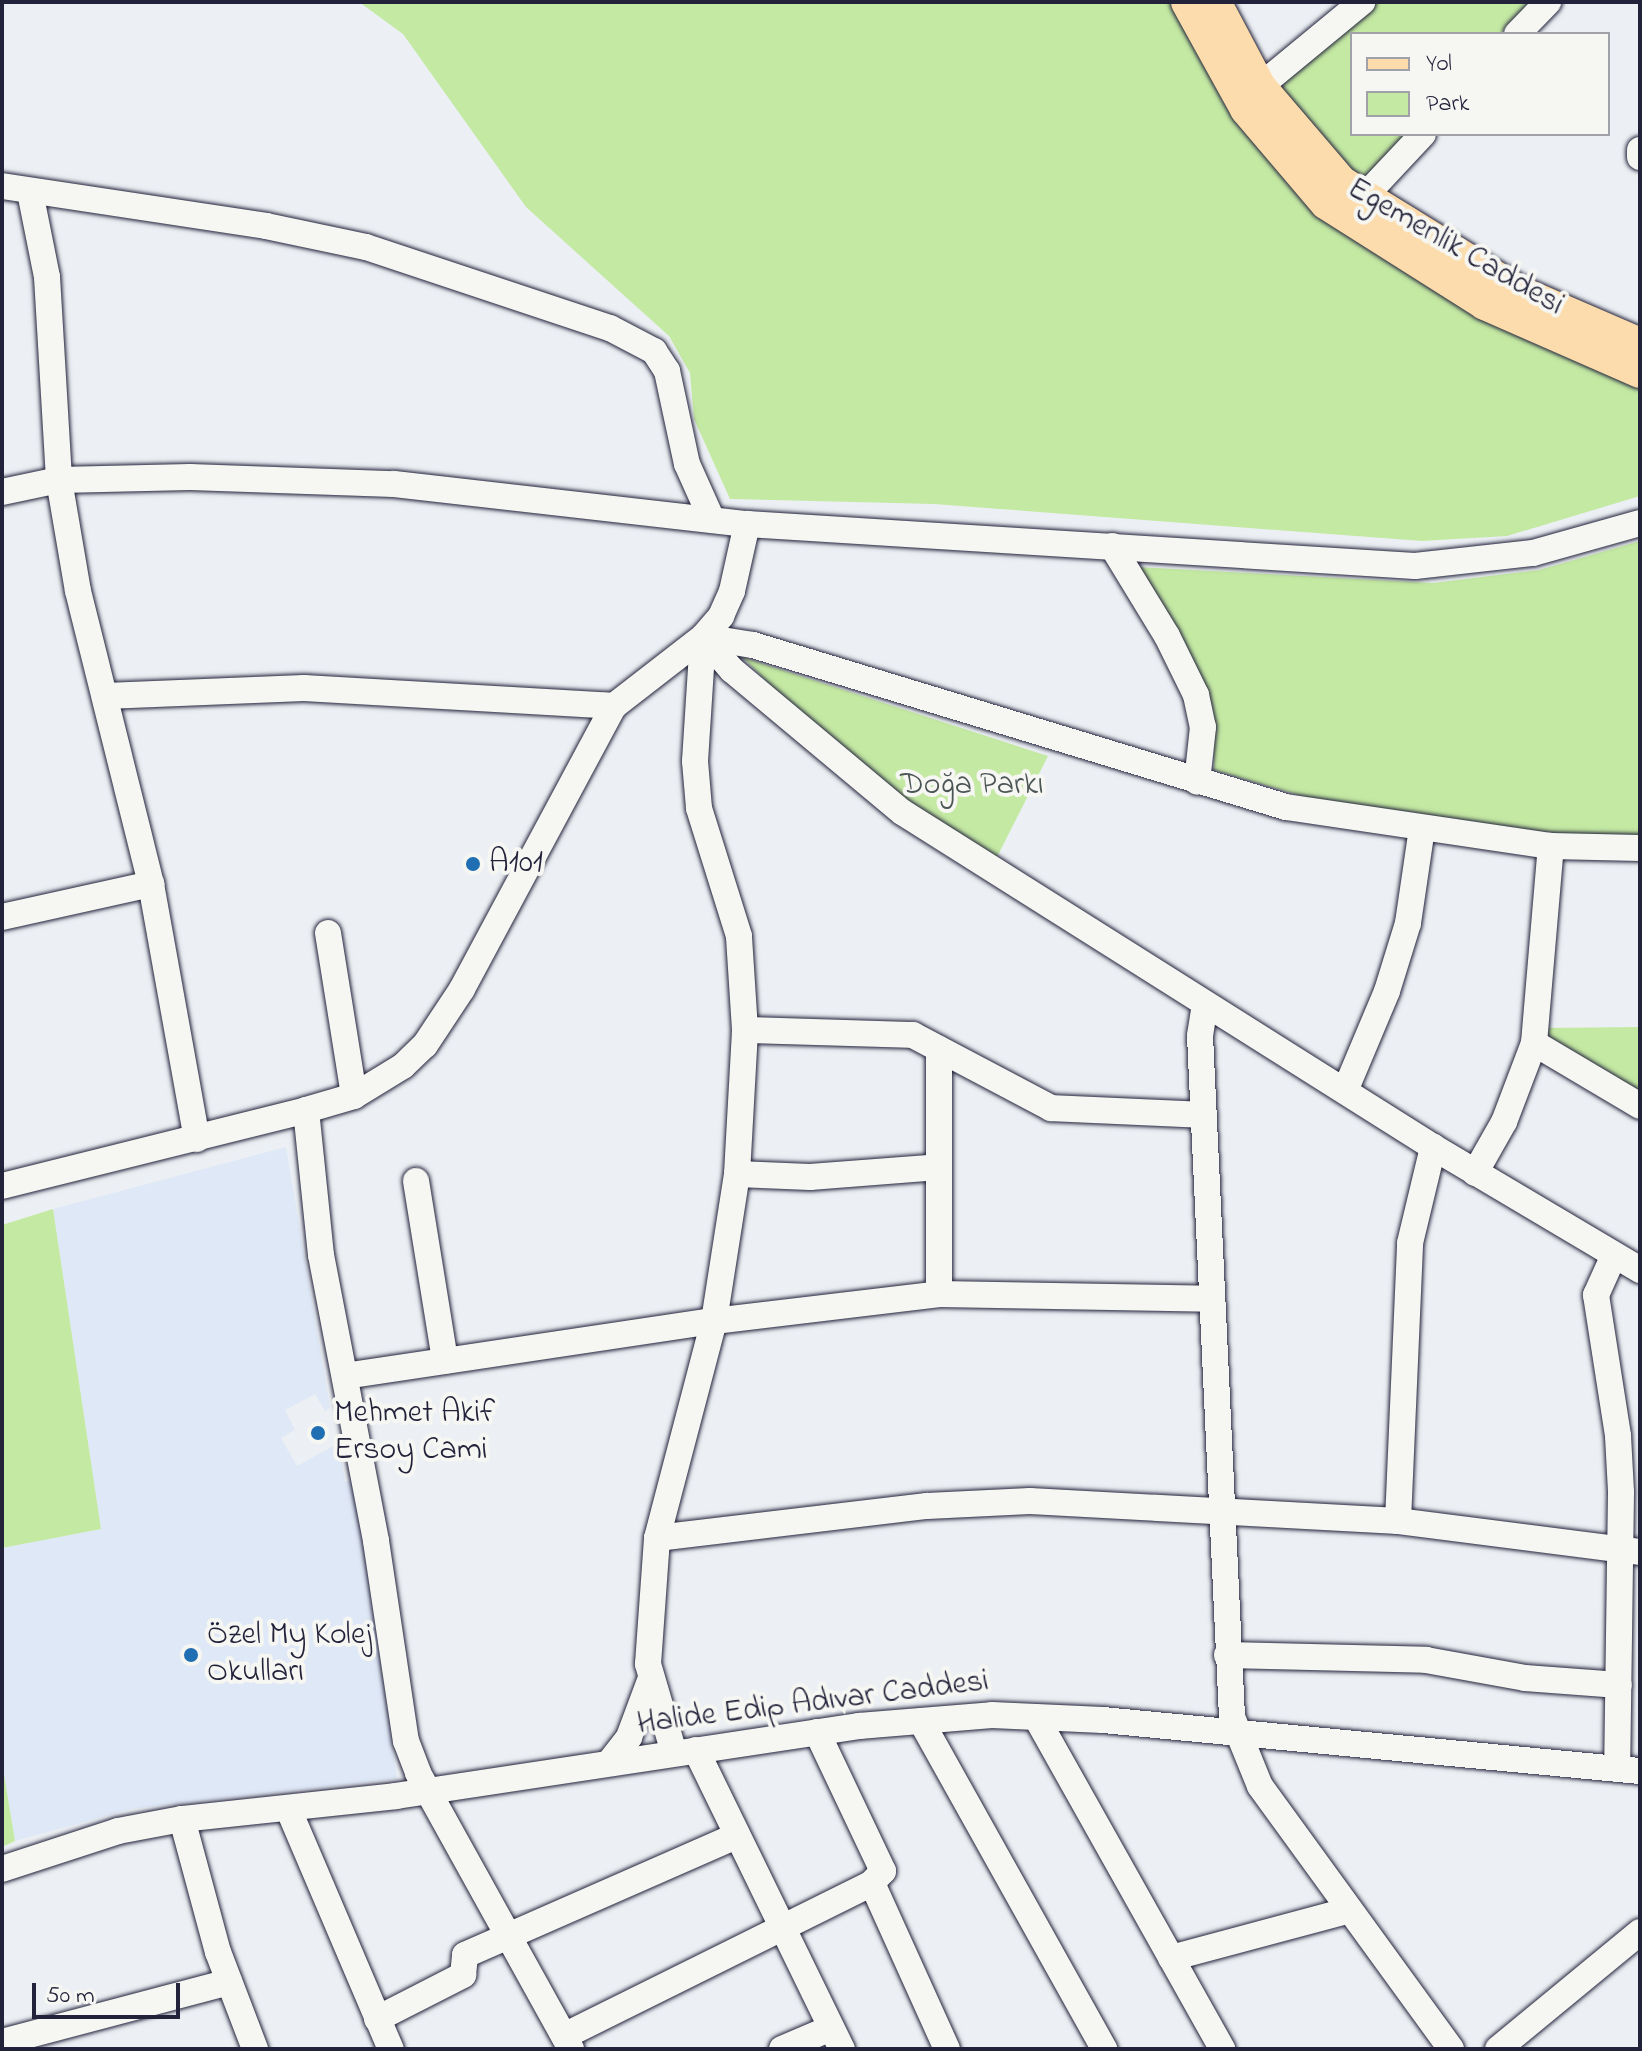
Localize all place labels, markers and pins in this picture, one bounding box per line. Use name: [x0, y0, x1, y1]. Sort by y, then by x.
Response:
place label: A101: [489, 845, 543, 883]
marker: A101: [464, 855, 482, 873]
place label: Mehmet Akif Ersoy Cami: [334, 1396, 495, 1471]
marker: Mehmet Akif Ersoy Cami: [309, 1424, 327, 1442]
place label: Özel My Kolej Okulları: [207, 1618, 372, 1693]
marker: Özel My Kolej Okulları: [182, 1646, 200, 1664]

